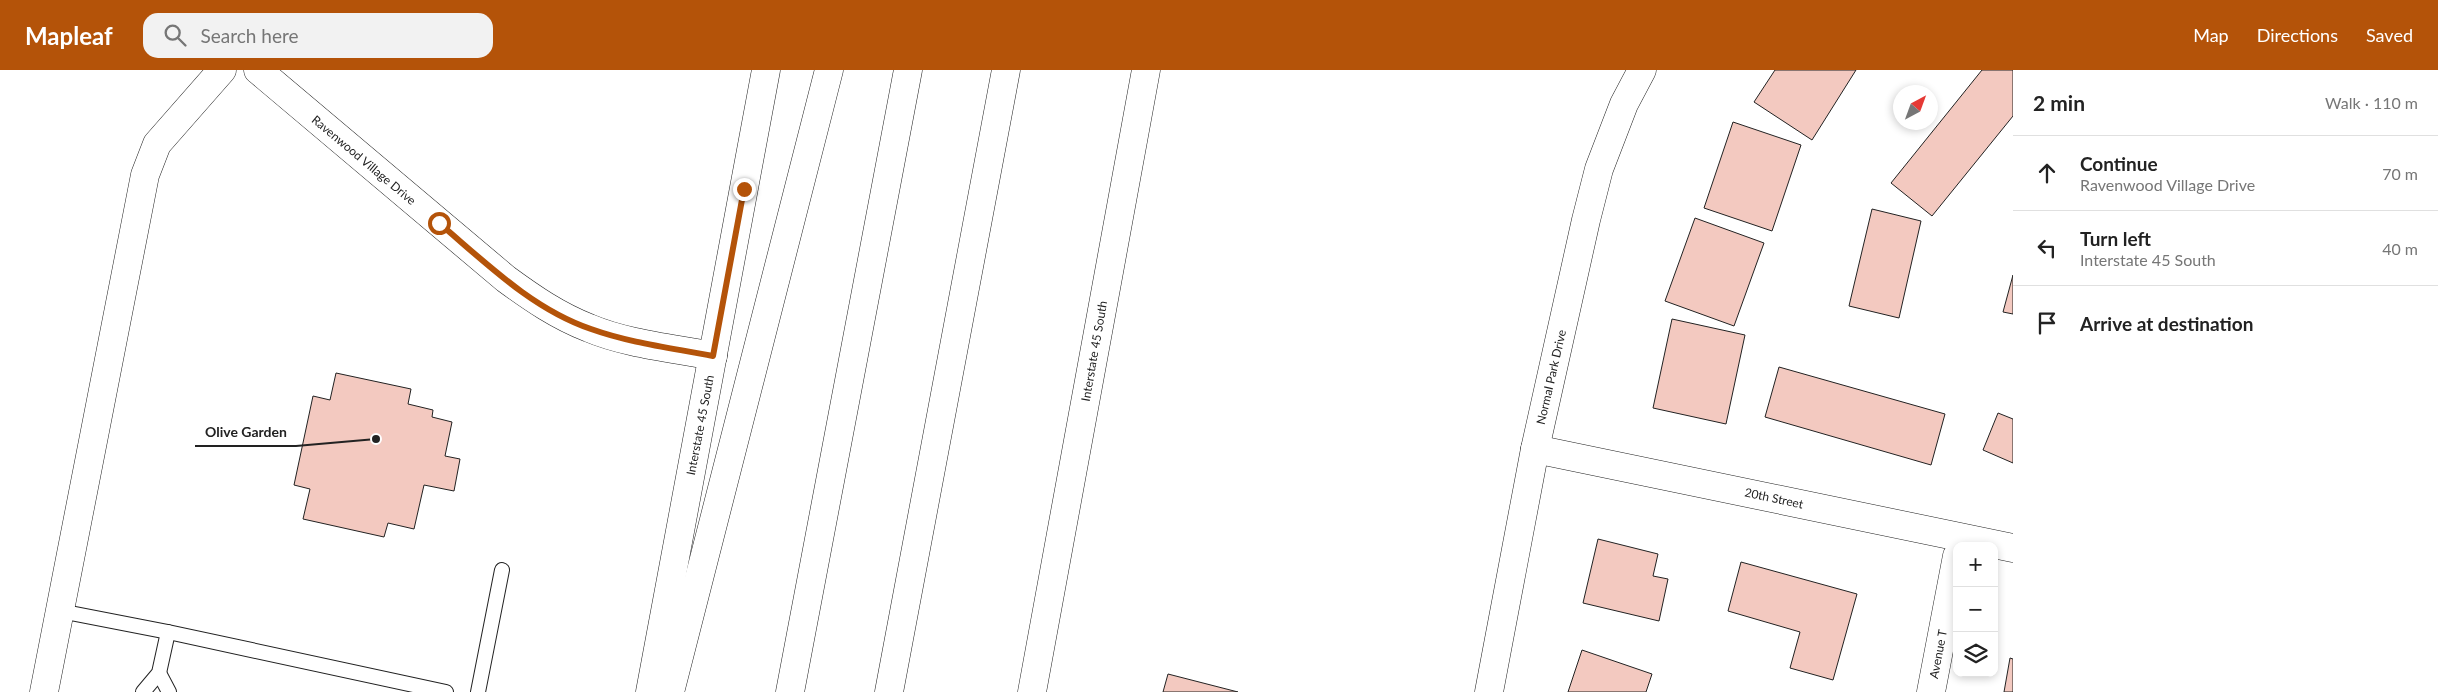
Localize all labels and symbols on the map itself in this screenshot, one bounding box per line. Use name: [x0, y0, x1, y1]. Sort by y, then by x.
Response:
north arrow: [1893, 85, 1938, 130]
street label: Ravenwood Village Drive: [309, 112, 419, 208]
route end: [733, 178, 756, 201]
route start: [428, 212, 451, 235]
street label: Interstate 45 South: [1078, 300, 1110, 402]
street label: Normal Park Drive: [1533, 328, 1569, 426]
street label: Interstate 45 South: [683, 374, 717, 476]
callout: Olive Garden: [195, 417, 296, 446]
text: Olive Garden: [205, 423, 287, 440]
street label: 20th Street: [1743, 484, 1805, 512]
street label: Avenue T: [1926, 628, 1950, 680]

